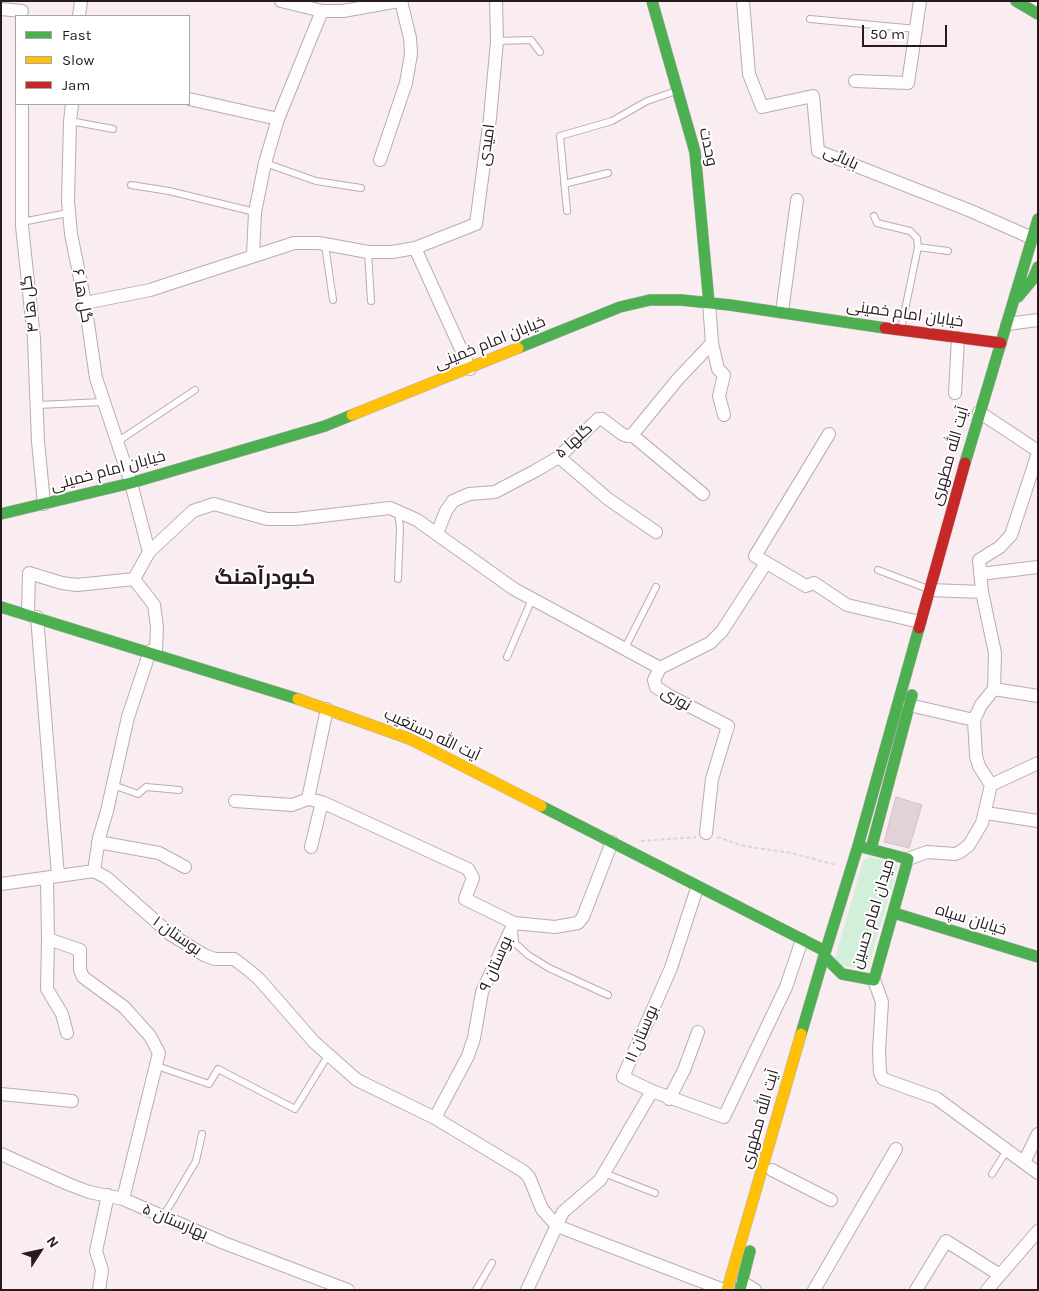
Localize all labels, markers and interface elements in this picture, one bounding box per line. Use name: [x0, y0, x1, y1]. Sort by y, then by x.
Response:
legend: [15, 15, 190, 105]
scale bar: [864, 15, 949, 47]
text: 50 m: [870, 25, 905, 43]
text: Fast: [62, 26, 91, 44]
text: Slow: [62, 51, 94, 69]
text: Jam: [62, 76, 90, 94]
street label: امیدی: [475, 123, 499, 167]
street label: وحدت: [695, 126, 721, 168]
street label: بابائی: [820, 142, 862, 174]
street label: گل ها ۶: [68, 267, 96, 325]
street label: گل ها ۴: [17, 274, 43, 334]
street label: خیابان امام خمینی: [845, 296, 965, 332]
street label: خیابان امام خمینی: [432, 312, 548, 374]
street label: آیت الله مطهری: [927, 404, 973, 508]
street label: گلها ۵: [551, 419, 597, 463]
street label: خیابان امام خمینی: [48, 446, 168, 496]
district label: کبودرآهنگ: [215, 565, 315, 591]
street label: نوری: [657, 683, 695, 715]
street label: آیت الله دستغیب: [381, 704, 483, 766]
street label: میدان امام حسین: [847, 857, 899, 971]
street label: خیابان سپاه: [933, 900, 1009, 940]
street label: بوستان ۱: [149, 912, 205, 960]
street label: بوستان ۹: [475, 933, 517, 995]
street label: بوستان ۱۱: [621, 1002, 663, 1066]
street label: آیت الله مطهری: [737, 1067, 783, 1171]
street label: بهارستان ۵: [139, 1200, 211, 1244]
north arrow: [15, 1226, 65, 1276]
text: N: [43, 1233, 63, 1251]

